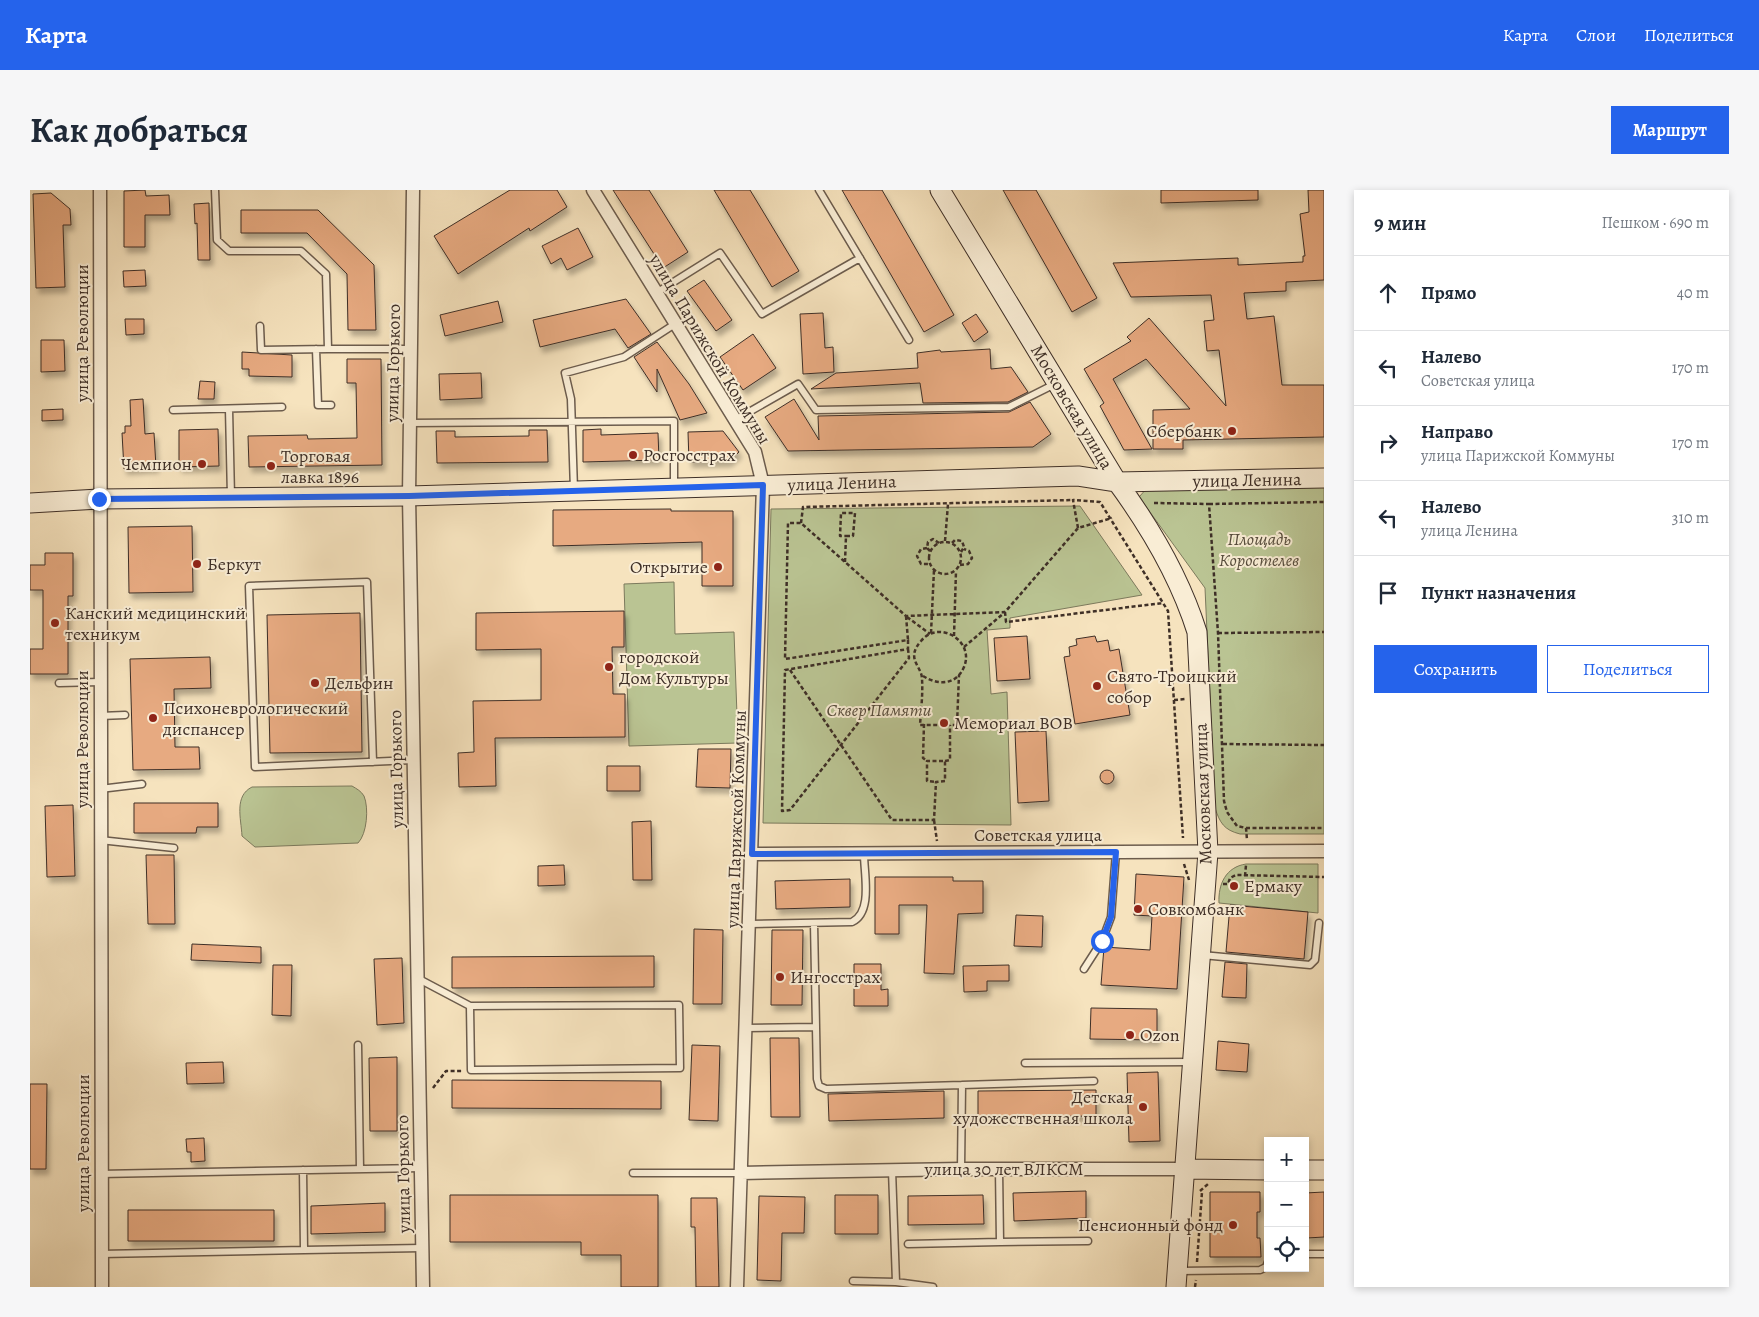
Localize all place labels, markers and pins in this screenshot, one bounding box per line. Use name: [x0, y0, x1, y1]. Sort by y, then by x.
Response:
place label: Сбербанк: [1146, 419, 1222, 443]
marker: Сбербанк: [1226, 425, 1238, 437]
place label: Росгосстрах: [643, 443, 736, 467]
place label: Торговая лавка 1896: [281, 444, 359, 489]
marker: Росгосстрах: [627, 449, 639, 461]
place label: Чемпион: [121, 452, 192, 476]
marker: Чемпион: [196, 458, 208, 470]
marker: Торговая лавка 1896: [265, 460, 277, 472]
place label: Беркут: [207, 552, 261, 576]
place label: Открытие: [630, 555, 708, 579]
marker: Беркут: [191, 558, 203, 570]
marker: Открытие: [712, 561, 724, 573]
place label: Канский медицинский техникум: [65, 601, 246, 646]
marker: Канский медицинский техникум: [49, 617, 61, 629]
place label: городской Дом Культуры: [619, 645, 729, 690]
marker: городской Дом Культуры: [603, 661, 615, 673]
place label: Свято-Троицкий собор: [1107, 664, 1237, 709]
place label: Дельфин: [325, 671, 394, 695]
marker: Дельфин: [309, 677, 321, 689]
marker: Свято-Троицкий собор: [1091, 680, 1103, 692]
place label: Психоневрологический диспансер: [162, 696, 348, 741]
place label: Мемориал ВОВ: [954, 711, 1073, 735]
marker: Психоневрологический диспансер: [147, 712, 159, 724]
marker: Мемориал ВОВ: [938, 717, 950, 729]
place label: Ермаку: [1244, 874, 1303, 898]
marker: Ермаку: [1228, 880, 1240, 892]
place label: Совкомбанк: [1148, 897, 1244, 921]
marker: Совкомбанк: [1132, 903, 1144, 915]
place label: Ингосстрах: [790, 965, 881, 989]
marker: Ингосстрах: [774, 971, 786, 983]
place label: Ozon: [1140, 1023, 1180, 1047]
marker: Ozon: [1124, 1029, 1136, 1041]
place label: Детская художественная школа: [953, 1085, 1134, 1130]
marker: Детская художественная школа: [1137, 1101, 1149, 1113]
place label: Пенсионный фонд: [1078, 1213, 1223, 1237]
marker: Пенсионный фонд: [1227, 1219, 1239, 1231]

